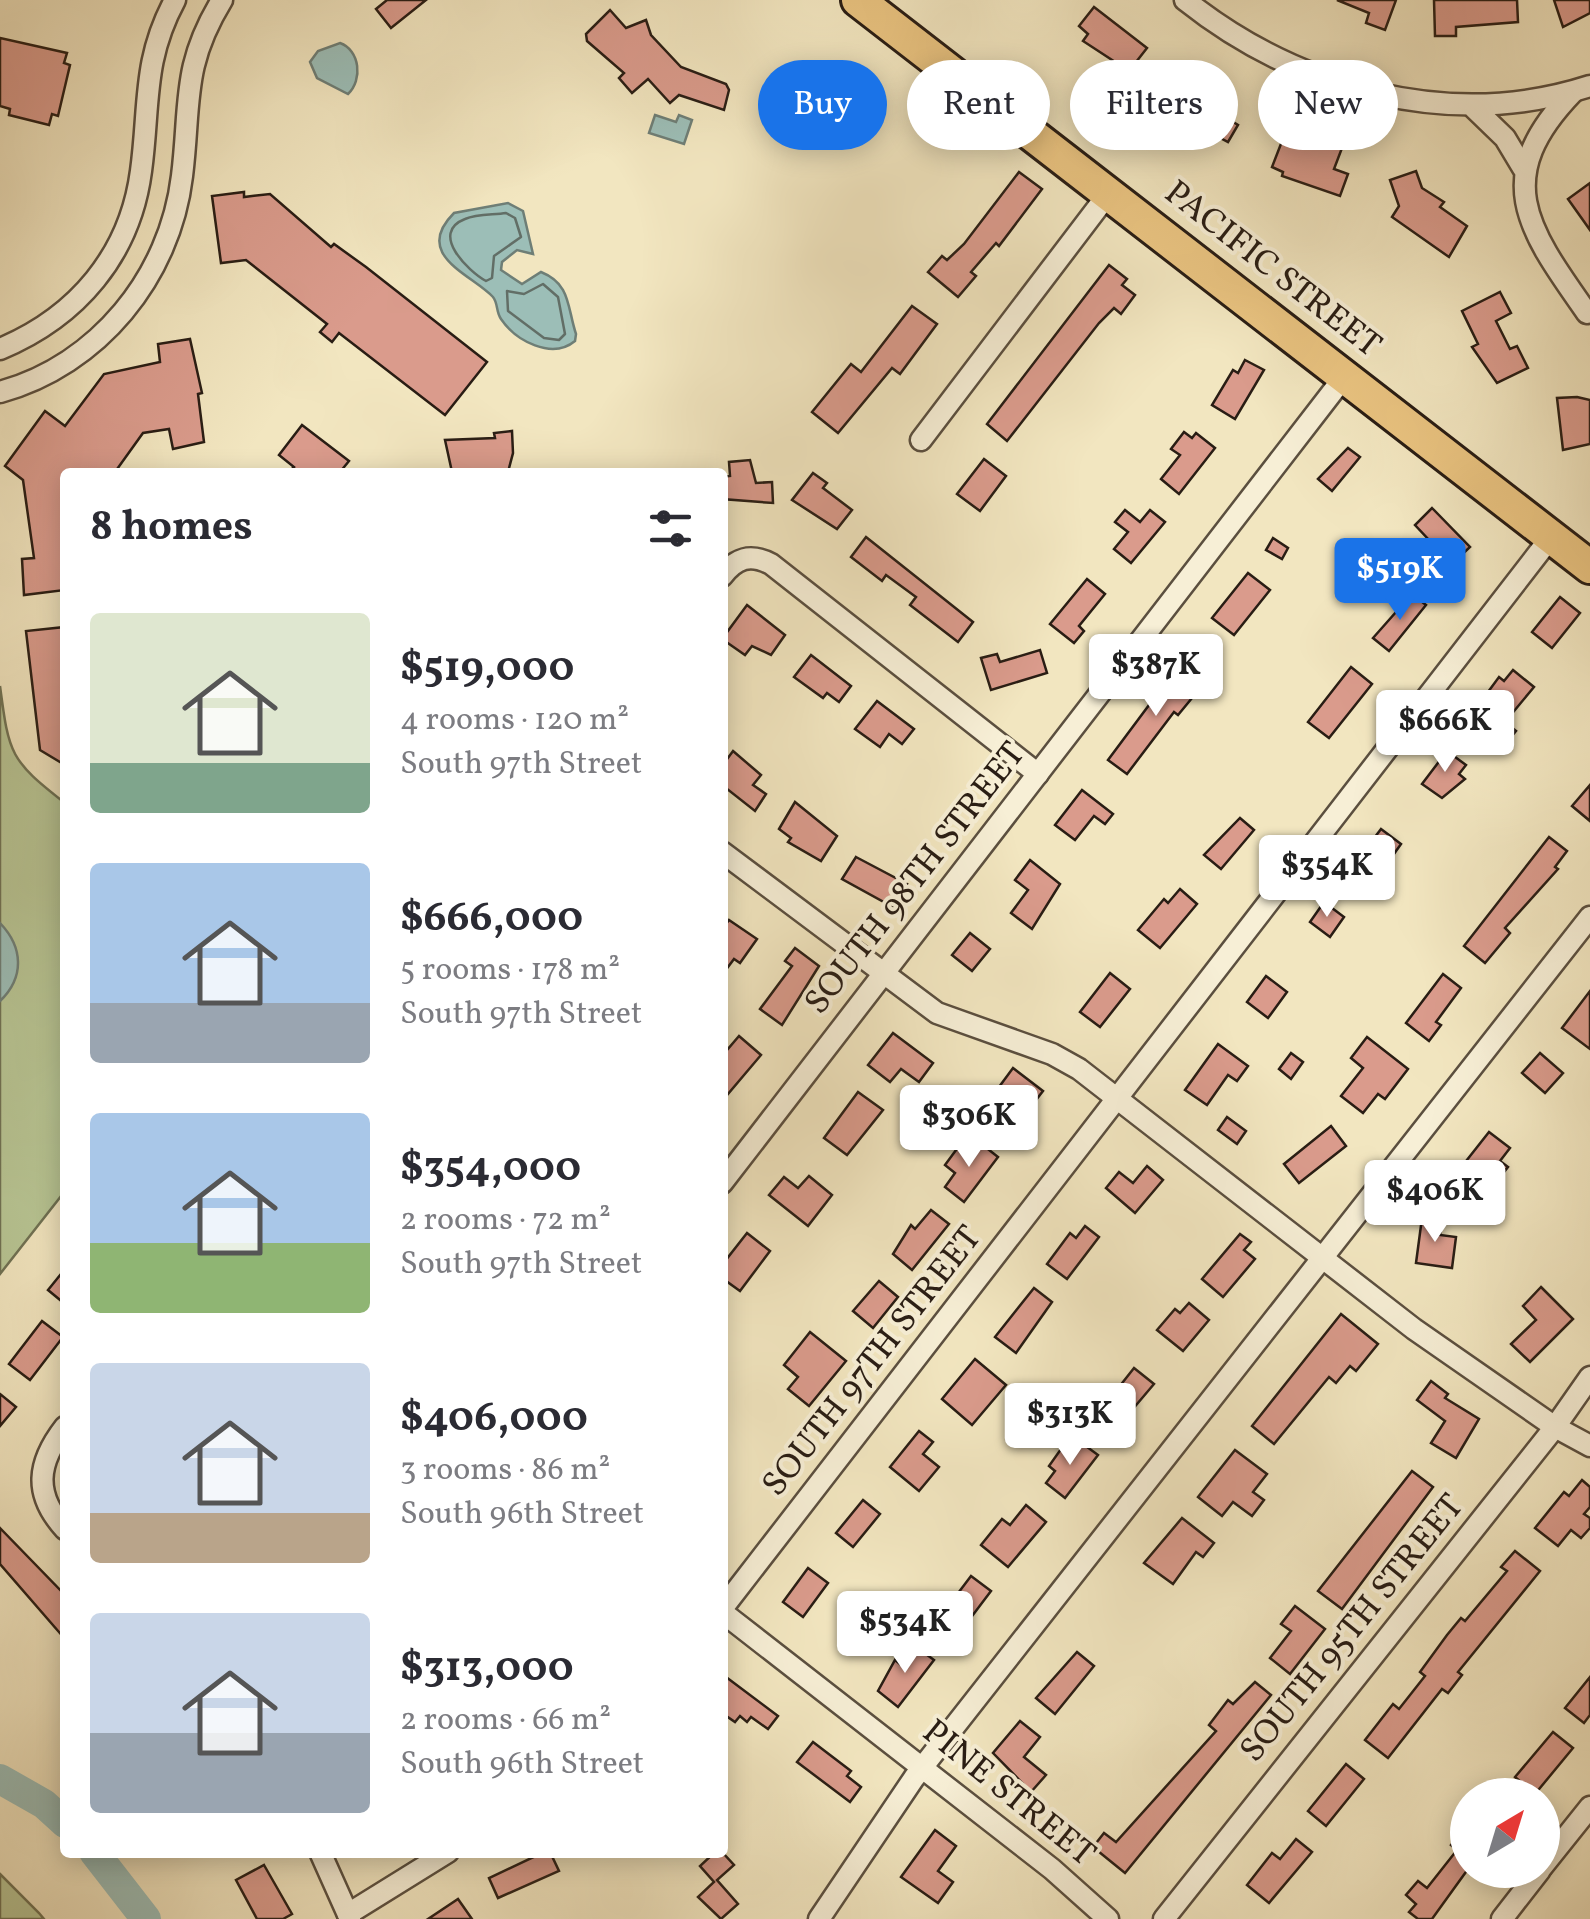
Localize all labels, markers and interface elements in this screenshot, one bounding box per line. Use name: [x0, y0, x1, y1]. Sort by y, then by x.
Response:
chip: Buy: [758, 60, 887, 150]
chip: Rent: [907, 60, 1050, 150]
chip: Filters: [1070, 60, 1238, 150]
chip: New: [1258, 60, 1398, 150]
street label: PACIFIC STREET: [1154, 170, 1390, 370]
text: 8 homes: [90, 499, 253, 558]
icon: filters: [643, 501, 698, 556]
pin: $519K: [1330, 538, 1470, 623]
text: $519K: [1357, 548, 1443, 592]
pin: $387K: [1086, 634, 1226, 719]
text: $519,000: [400, 640, 574, 699]
text: $387K: [1111, 644, 1201, 688]
icon: home: [170, 653, 290, 773]
pin: $666K: [1375, 690, 1515, 775]
text: 4 rooms · 120 m²: [400, 699, 629, 743]
text: $666K: [1398, 700, 1492, 744]
street label: SOUTH 98TH STREET: [794, 733, 1038, 1025]
text: South 97th Street: [400, 743, 642, 787]
pin: $354K: [1257, 835, 1397, 920]
text: $354K: [1281, 845, 1373, 889]
text: $666,000: [400, 890, 583, 949]
icon: home: [170, 903, 290, 1023]
text: 5 rooms · 178 m²: [400, 949, 620, 993]
text: South 97th Street: [400, 993, 642, 1037]
pin: $306K: [899, 1085, 1039, 1170]
text: $306K: [922, 1095, 1016, 1139]
text: $354,000: [400, 1140, 581, 1199]
icon: home: [170, 1153, 290, 1273]
pin: $406K: [1365, 1160, 1505, 1245]
text: $406K: [1386, 1170, 1484, 1214]
text: 2 rooms · 72 m²: [400, 1199, 611, 1243]
street label: SOUTH 97TH STREET: [752, 1217, 994, 1507]
text: South 97th Street: [400, 1243, 642, 1287]
pin: $313K: [1000, 1383, 1140, 1468]
text: $406,000: [400, 1390, 588, 1449]
text: $313K: [1027, 1393, 1113, 1437]
icon: home: [170, 1403, 290, 1523]
text: 3 rooms · 86 m²: [400, 1449, 610, 1493]
street label: SOUTH 95TH STREET: [1230, 1485, 1476, 1773]
text: South 96th Street: [400, 1493, 644, 1537]
pin: $534K: [835, 1591, 975, 1676]
text: $534K: [859, 1601, 951, 1645]
text: $313,000: [400, 1640, 574, 1699]
icon: home: [170, 1653, 290, 1773]
text: 2 rooms · 66 m²: [400, 1699, 611, 1743]
street label: PINE STREET: [911, 1709, 1105, 1879]
text: South 96th Street: [400, 1743, 644, 1787]
north arrow: [1450, 1778, 1560, 1888]
map controls: [1450, 1778, 1560, 1888]

